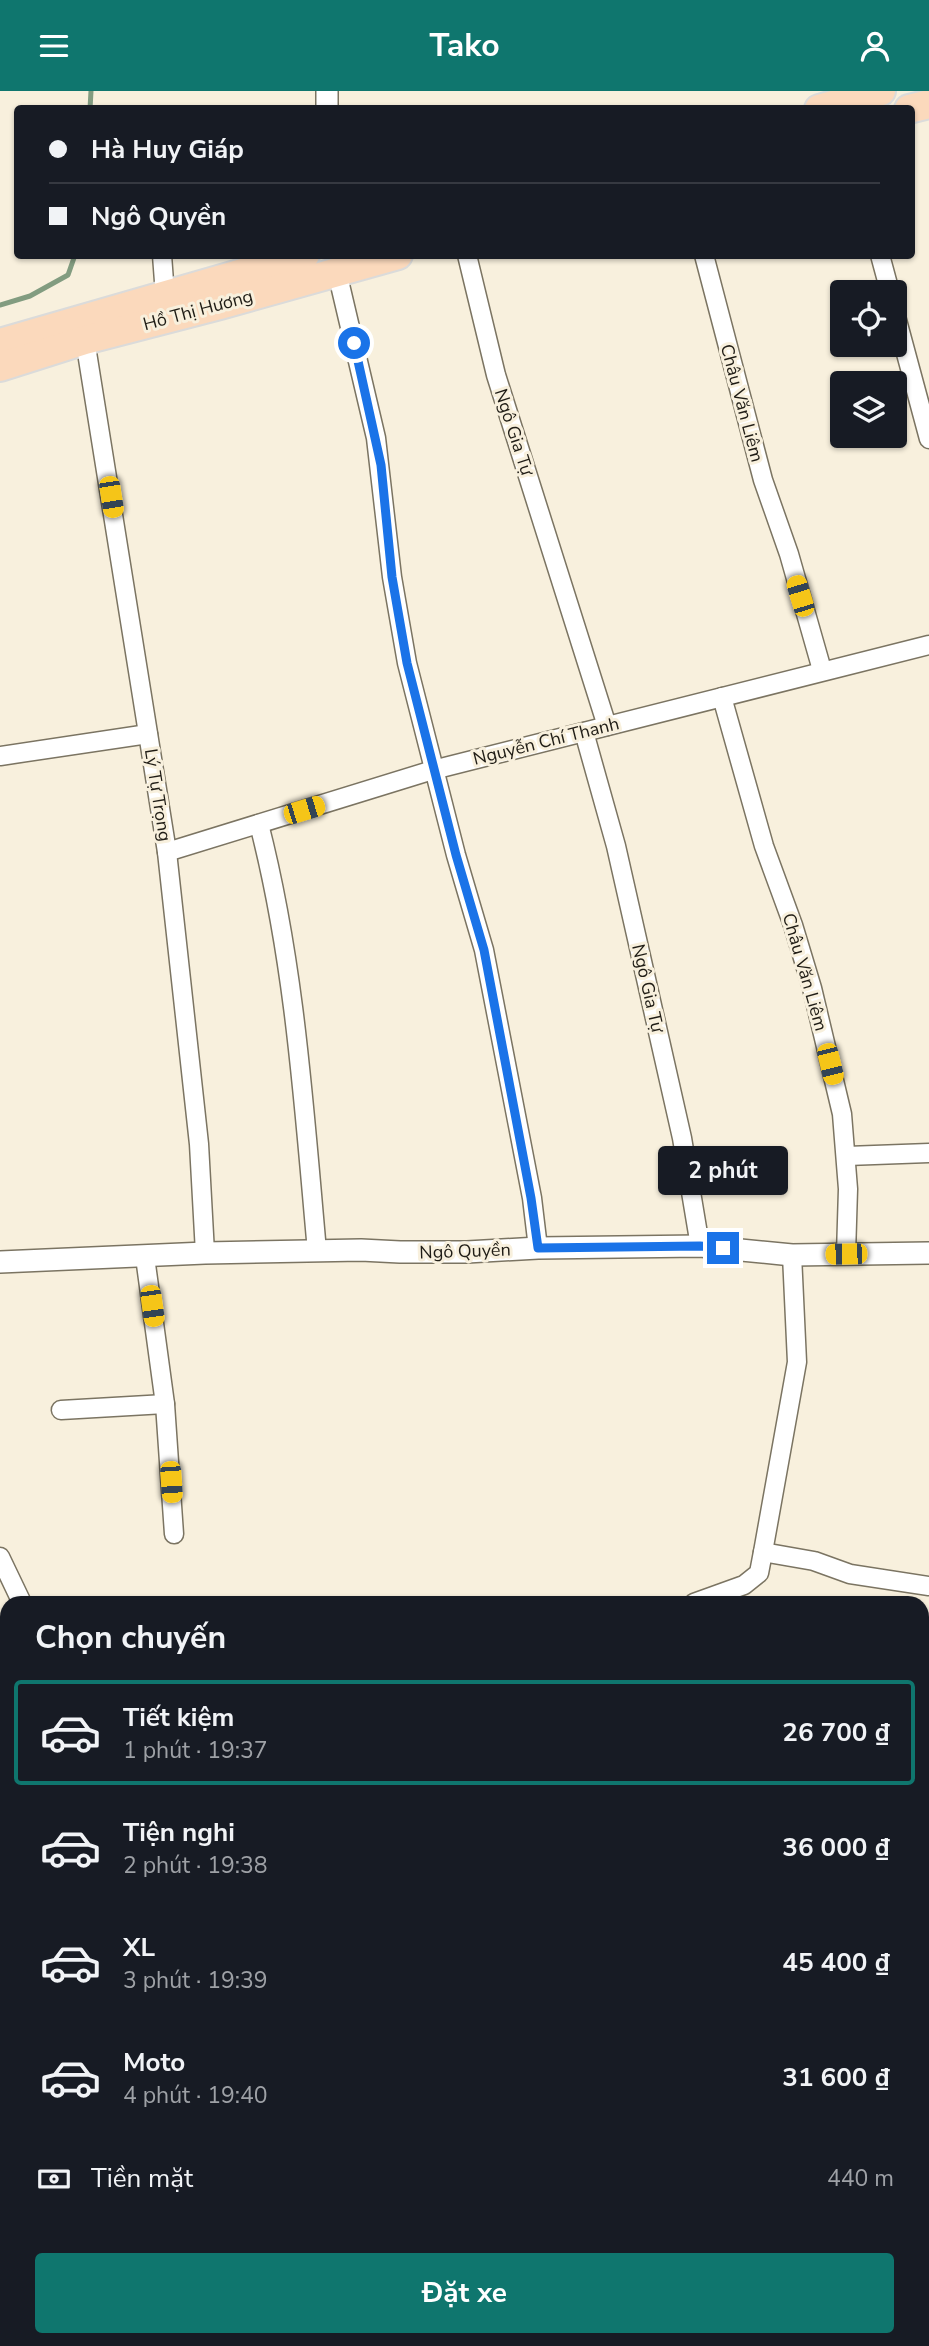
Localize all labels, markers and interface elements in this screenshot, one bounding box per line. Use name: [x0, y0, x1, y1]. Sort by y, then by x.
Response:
text: Tako: [429, 24, 500, 67]
icon: menu: [35, 27, 73, 65]
icon: person: [856, 27, 894, 65]
text: Hà Huy Giáp: [91, 132, 244, 167]
text: Ngô Quyền: [91, 199, 226, 234]
map controls: [830, 280, 907, 448]
button: locate: [830, 280, 907, 357]
street label: Hồ Thị Hương: [140, 284, 256, 336]
route start: [338, 327, 370, 359]
street label: Châu Văn Liêm: [715, 341, 769, 465]
button: layers: [830, 371, 907, 448]
street label: Ngô Gia Tự: [489, 386, 540, 479]
car: [98, 475, 125, 519]
car: [784, 573, 817, 619]
street label: Nguyễn Chí Thanh: [470, 711, 622, 771]
street label: Lý Tự Trọng: [139, 747, 177, 843]
car: [281, 794, 328, 826]
street label: Châu Văn Liêm: [777, 910, 833, 1034]
street label: Ngô Gia Tự: [626, 942, 670, 1035]
car: [815, 1041, 846, 1087]
callout: 2 phút: [658, 1147, 788, 1195]
text: 2 phút: [688, 1155, 758, 1186]
route end: [707, 1232, 739, 1264]
street label: Ngô Quyền: [419, 1237, 511, 1265]
car: [825, 1243, 868, 1265]
car: [139, 1284, 166, 1328]
car: [160, 1460, 183, 1504]
text: Chọn chuyến: [35, 1616, 226, 1659]
text: Tiết kiệm: [123, 1700, 234, 1735]
icon: car: [39, 1701, 102, 1764]
text: 26 700 ₫: [782, 1715, 890, 1750]
text: 1 phút · 19:37: [123, 1735, 268, 1766]
text: Tiện nghi: [123, 1815, 235, 1850]
icon: car: [39, 1816, 102, 1879]
text: 36 000 ₫: [782, 1830, 890, 1865]
text: 2 phút · 19:38: [123, 1850, 268, 1881]
text: XL: [123, 1930, 155, 1965]
icon: car: [39, 1931, 102, 1994]
text: 45 400 ₫: [782, 1945, 890, 1980]
text: 3 phút · 19:39: [123, 1965, 268, 1996]
text: Moto: [123, 2045, 185, 2080]
icon: car: [39, 2046, 102, 2109]
text: 31 600 ₫: [782, 2060, 890, 2095]
text: 4 phút · 19:40: [123, 2080, 268, 2111]
icon: cash: [35, 2160, 73, 2198]
text: Tiền mặt: [91, 2161, 193, 2196]
text: 440 m: [827, 2163, 894, 2194]
button: Đặt xe: [35, 2253, 894, 2333]

